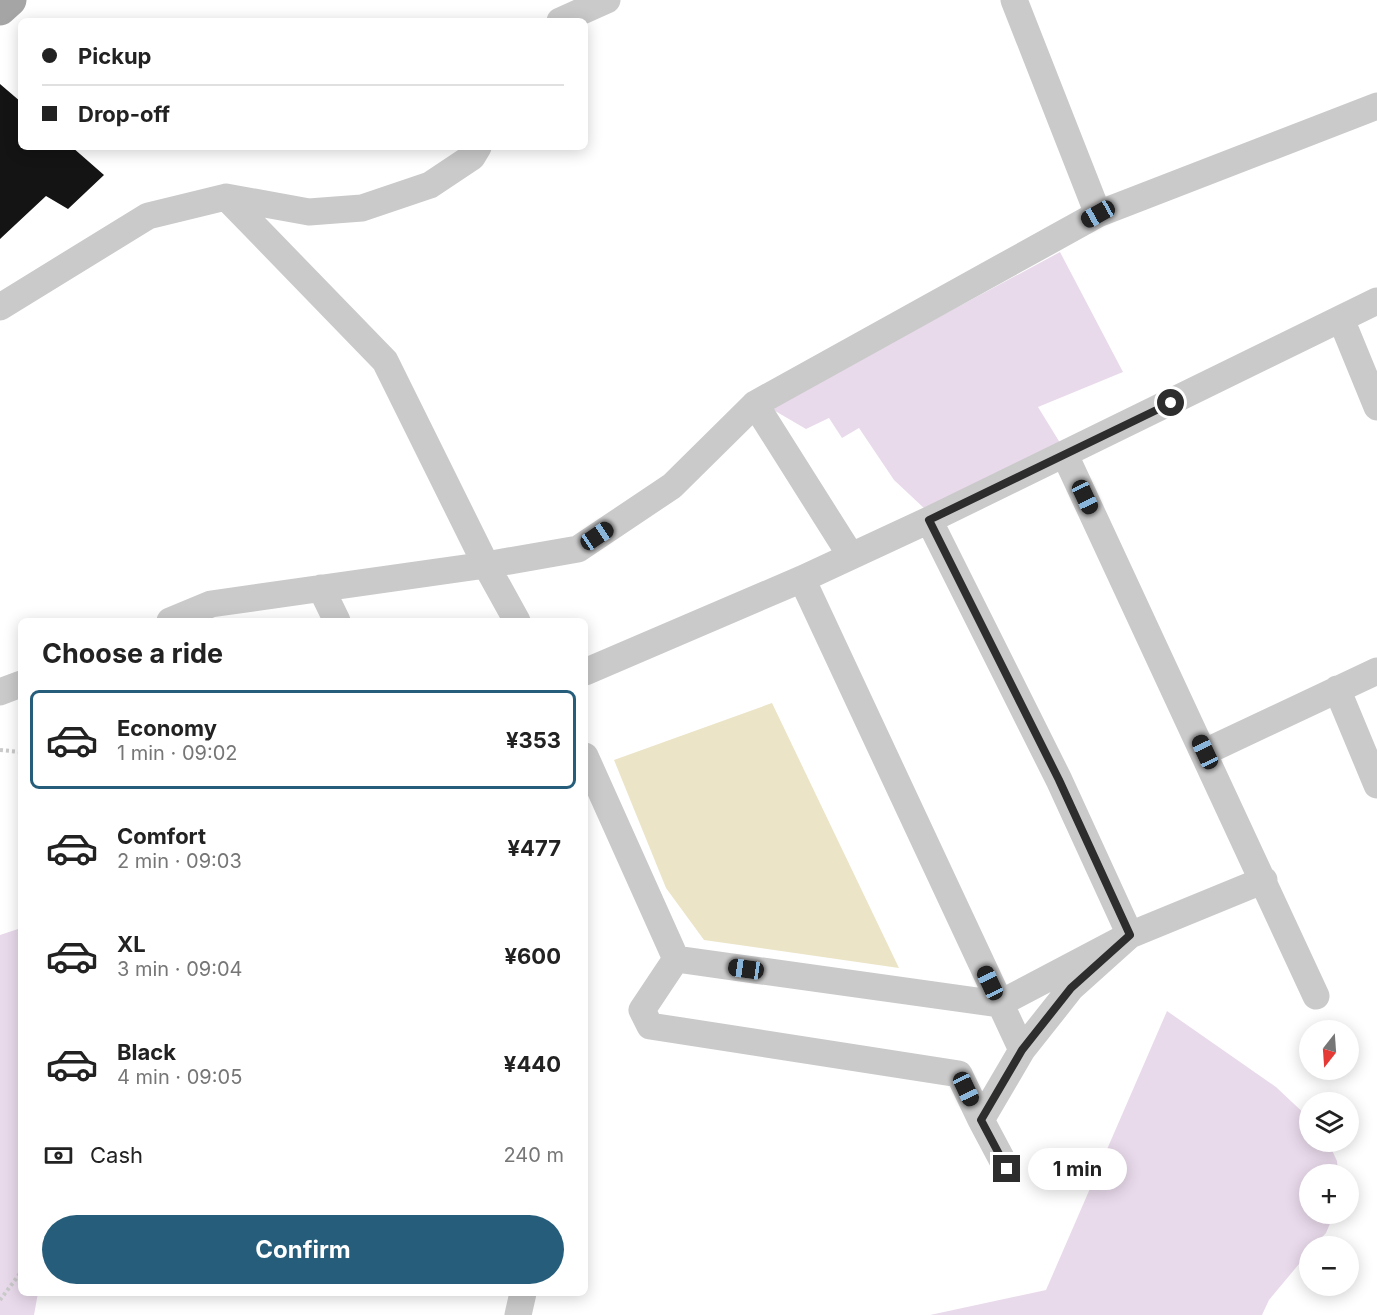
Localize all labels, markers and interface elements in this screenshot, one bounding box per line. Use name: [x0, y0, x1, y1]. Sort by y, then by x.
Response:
text: Pickup: [78, 43, 152, 69]
text: Drop-off: [78, 101, 170, 127]
car: [1078, 197, 1118, 231]
route start: [1157, 389, 1184, 416]
car: [1069, 477, 1101, 517]
car: [577, 518, 617, 554]
text: Choose a ride: [42, 637, 223, 670]
icon: car: [45, 713, 99, 767]
text: Economy: [117, 715, 217, 741]
text: ¥353: [506, 727, 561, 753]
car: [1189, 732, 1221, 772]
text: 1 min · 09:02: [117, 741, 238, 765]
icon: car: [45, 821, 99, 875]
text: Comfort: [117, 823, 206, 849]
text: ¥477: [508, 835, 561, 861]
text: 2 min · 09:03: [117, 849, 242, 873]
icon: car: [45, 929, 99, 983]
text: XL: [117, 931, 146, 957]
text: ¥600: [504, 943, 561, 969]
text: 3 min · 09:04: [117, 957, 243, 981]
car: [727, 958, 765, 980]
car: [974, 963, 1006, 1003]
north arrow: [1299, 1020, 1359, 1080]
map controls: [1299, 1020, 1359, 1296]
icon: car: [45, 1037, 99, 1091]
text: Black: [117, 1039, 176, 1065]
text: ¥440: [504, 1051, 561, 1077]
text: 4 min · 09:05: [117, 1065, 242, 1089]
car: [950, 1069, 982, 1109]
button: layers: [1299, 1092, 1359, 1152]
icon: cash: [42, 1139, 75, 1172]
text: Cash: [90, 1142, 143, 1168]
text: 240 m: [503, 1143, 564, 1167]
callout: 1 min: [1028, 1148, 1127, 1190]
route end: [993, 1155, 1020, 1182]
text: 1 min: [1053, 1157, 1102, 1181]
button: +: [1299, 1164, 1359, 1224]
button: Confirm: [42, 1215, 564, 1284]
button: −: [1299, 1236, 1359, 1296]

